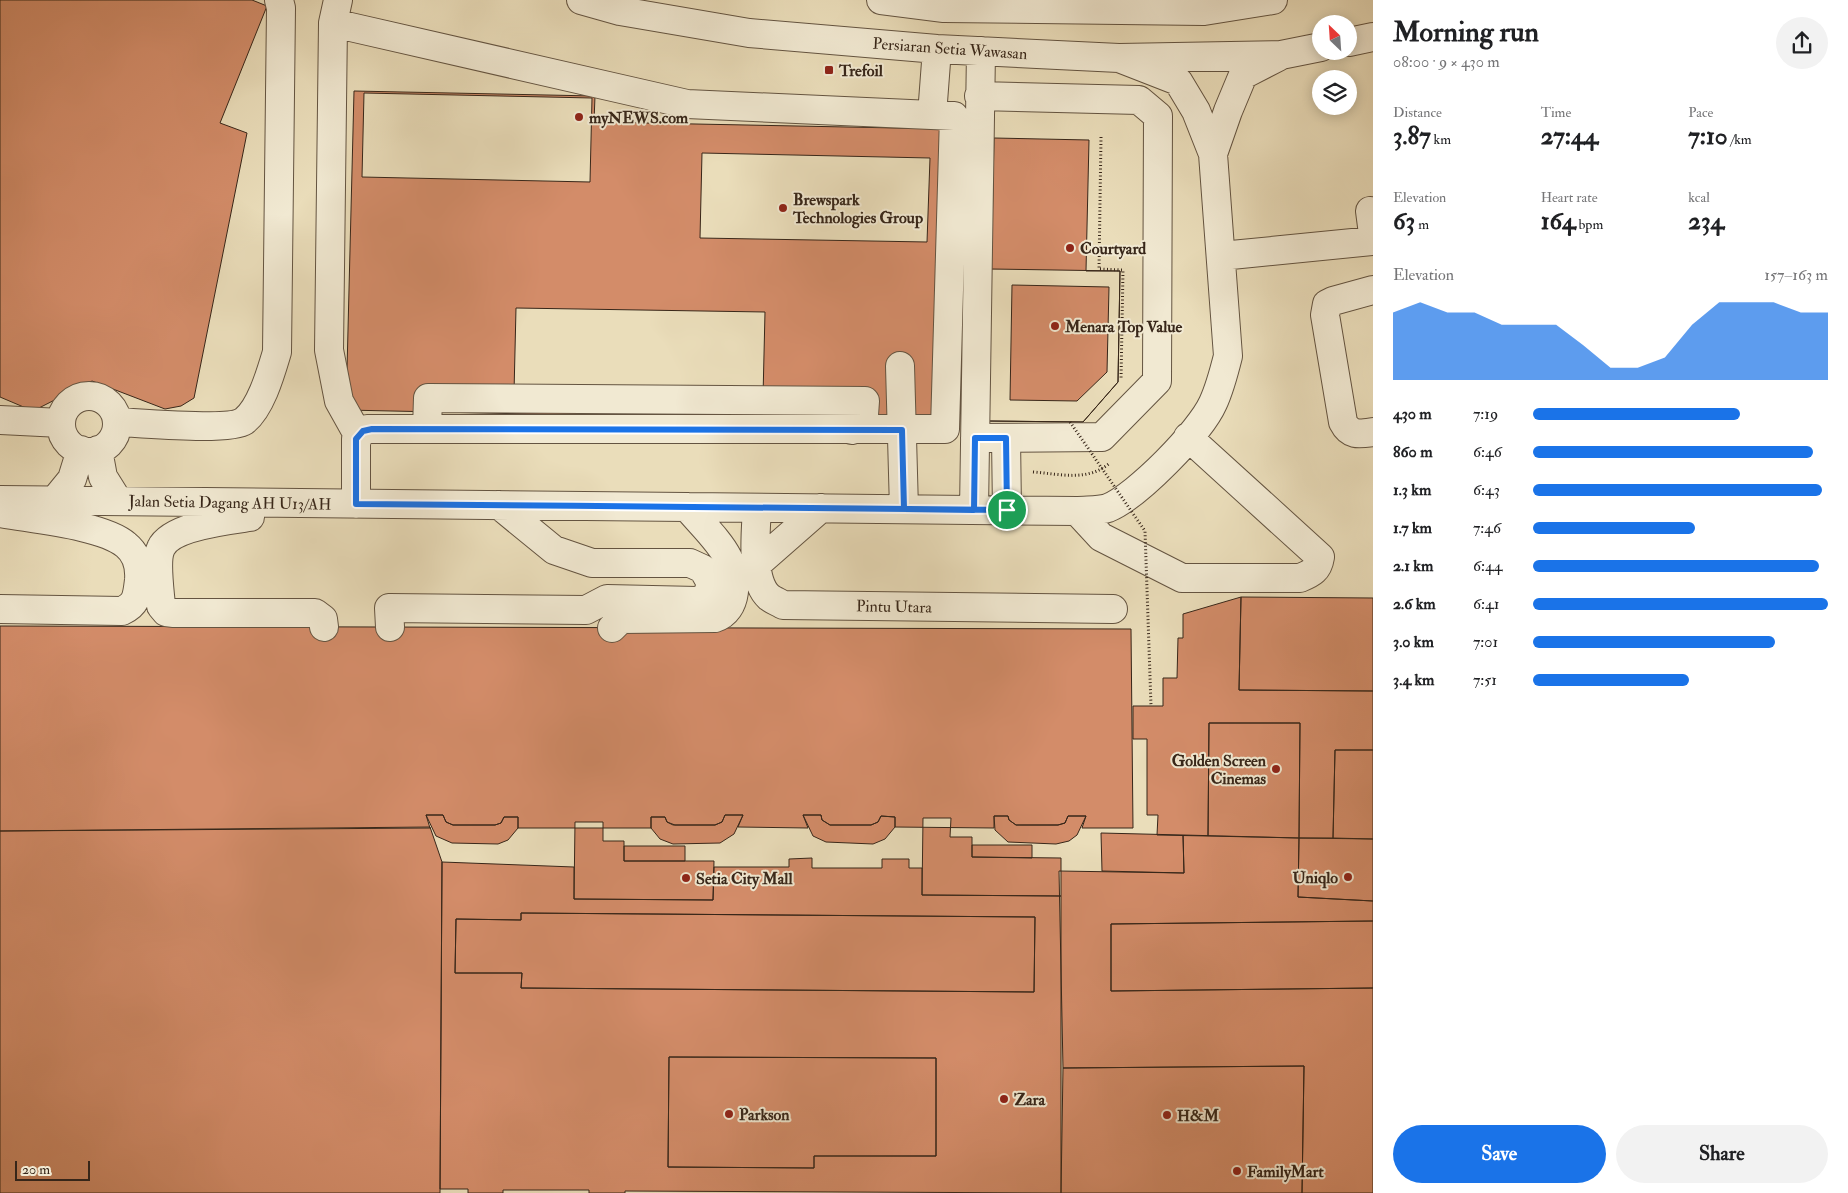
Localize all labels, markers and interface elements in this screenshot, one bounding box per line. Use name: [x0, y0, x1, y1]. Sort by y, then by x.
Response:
north arrow: [1312, 15, 1358, 60]
map controls: [1312, 15, 1357, 115]
text: Morning run: [1393, 15, 1539, 50]
button: share: [1776, 17, 1828, 69]
street label: Persiaran Setia Wawasan: [872, 34, 1028, 64]
text: 08:00 · 9 × 430 m: [1393, 52, 1500, 72]
place label: Trefoil: [838, 61, 884, 81]
marker: Trefoil: [823, 64, 835, 76]
button: layers: [1312, 70, 1357, 115]
text: Distance: [1393, 104, 1442, 121]
text: Time: [1541, 104, 1571, 121]
text: Pace: [1688, 104, 1713, 121]
place label: myNEWS.com: [589, 108, 689, 129]
marker: myNEWS.com: [573, 111, 585, 123]
text: 3.87: [1393, 121, 1431, 152]
text: 27:44: [1541, 121, 1598, 152]
text: 7:10: [1688, 121, 1728, 152]
text: km: [1431, 131, 1451, 148]
text: /km: [1728, 131, 1752, 148]
text: Elevation: [1393, 189, 1446, 206]
text: Heart rate: [1541, 189, 1598, 206]
text: kcal: [1688, 189, 1710, 206]
place label: Brewspark Technologies Group: [792, 190, 923, 229]
marker: Brewspark Technologies Group: [777, 202, 789, 214]
text: 63: [1393, 206, 1415, 237]
text: 164: [1541, 206, 1576, 237]
text: 234: [1688, 206, 1724, 237]
text: m: [1415, 216, 1429, 233]
text: bpm: [1576, 216, 1603, 233]
place label: Courtyard: [1080, 239, 1146, 260]
marker: Courtyard: [1064, 242, 1076, 254]
text: Elevation: [1393, 265, 1454, 285]
text: 157–163 m: [1764, 265, 1828, 285]
place label: Menara Top Value: [1064, 317, 1182, 338]
marker: Menara Top Value: [1049, 320, 1061, 332]
text: 430 m: [1393, 404, 1432, 424]
text: 7:19: [1473, 404, 1498, 424]
text: 860 m: [1393, 442, 1433, 462]
text: 6:46: [1473, 442, 1502, 462]
text: 1.3 km: [1393, 480, 1431, 500]
text: 6:43: [1473, 480, 1500, 500]
pin: [986, 489, 1028, 531]
street label: Jalan Setia Dagang AH U13/AH: [127, 491, 332, 516]
icon: arrive: [993, 496, 1021, 524]
text: 1.7 km: [1393, 518, 1432, 538]
text: 7:46: [1473, 518, 1501, 538]
text: 2.1 km: [1393, 556, 1433, 576]
text: 6:44: [1473, 556, 1502, 576]
text: 2.6 km: [1393, 594, 1436, 614]
text: 6:41: [1473, 594, 1499, 614]
street label: Pintu Utara: [856, 596, 933, 618]
text: 3.0 km: [1393, 632, 1434, 652]
text: 7:01: [1473, 632, 1498, 652]
text: 3.4 km: [1393, 670, 1435, 690]
text: 7:51: [1473, 670, 1497, 690]
place label: Golden Screen Cinemas: [1172, 751, 1267, 789]
marker: Golden Screen Cinemas: [1270, 763, 1282, 775]
place label: Uniqlo: [1293, 868, 1338, 889]
place label: Setia City Mall: [696, 869, 793, 890]
marker: Uniqlo: [1342, 871, 1354, 883]
marker: Setia City Mall: [680, 872, 692, 884]
place label: Zara: [1014, 1090, 1046, 1110]
marker: Zara: [998, 1093, 1010, 1105]
place label: Parkson: [739, 1105, 790, 1125]
place label: H&M: [1177, 1106, 1219, 1126]
marker: Parkson: [723, 1108, 735, 1120]
marker: H&M: [1161, 1109, 1173, 1121]
button: Save: [1393, 1125, 1606, 1183]
button: Share: [1616, 1125, 1828, 1183]
scale bar: [15, 1158, 90, 1181]
text: 20 m: [22, 1161, 50, 1178]
place label: FamilyMart: [1247, 1162, 1325, 1183]
marker: FamilyMart: [1231, 1165, 1243, 1177]

